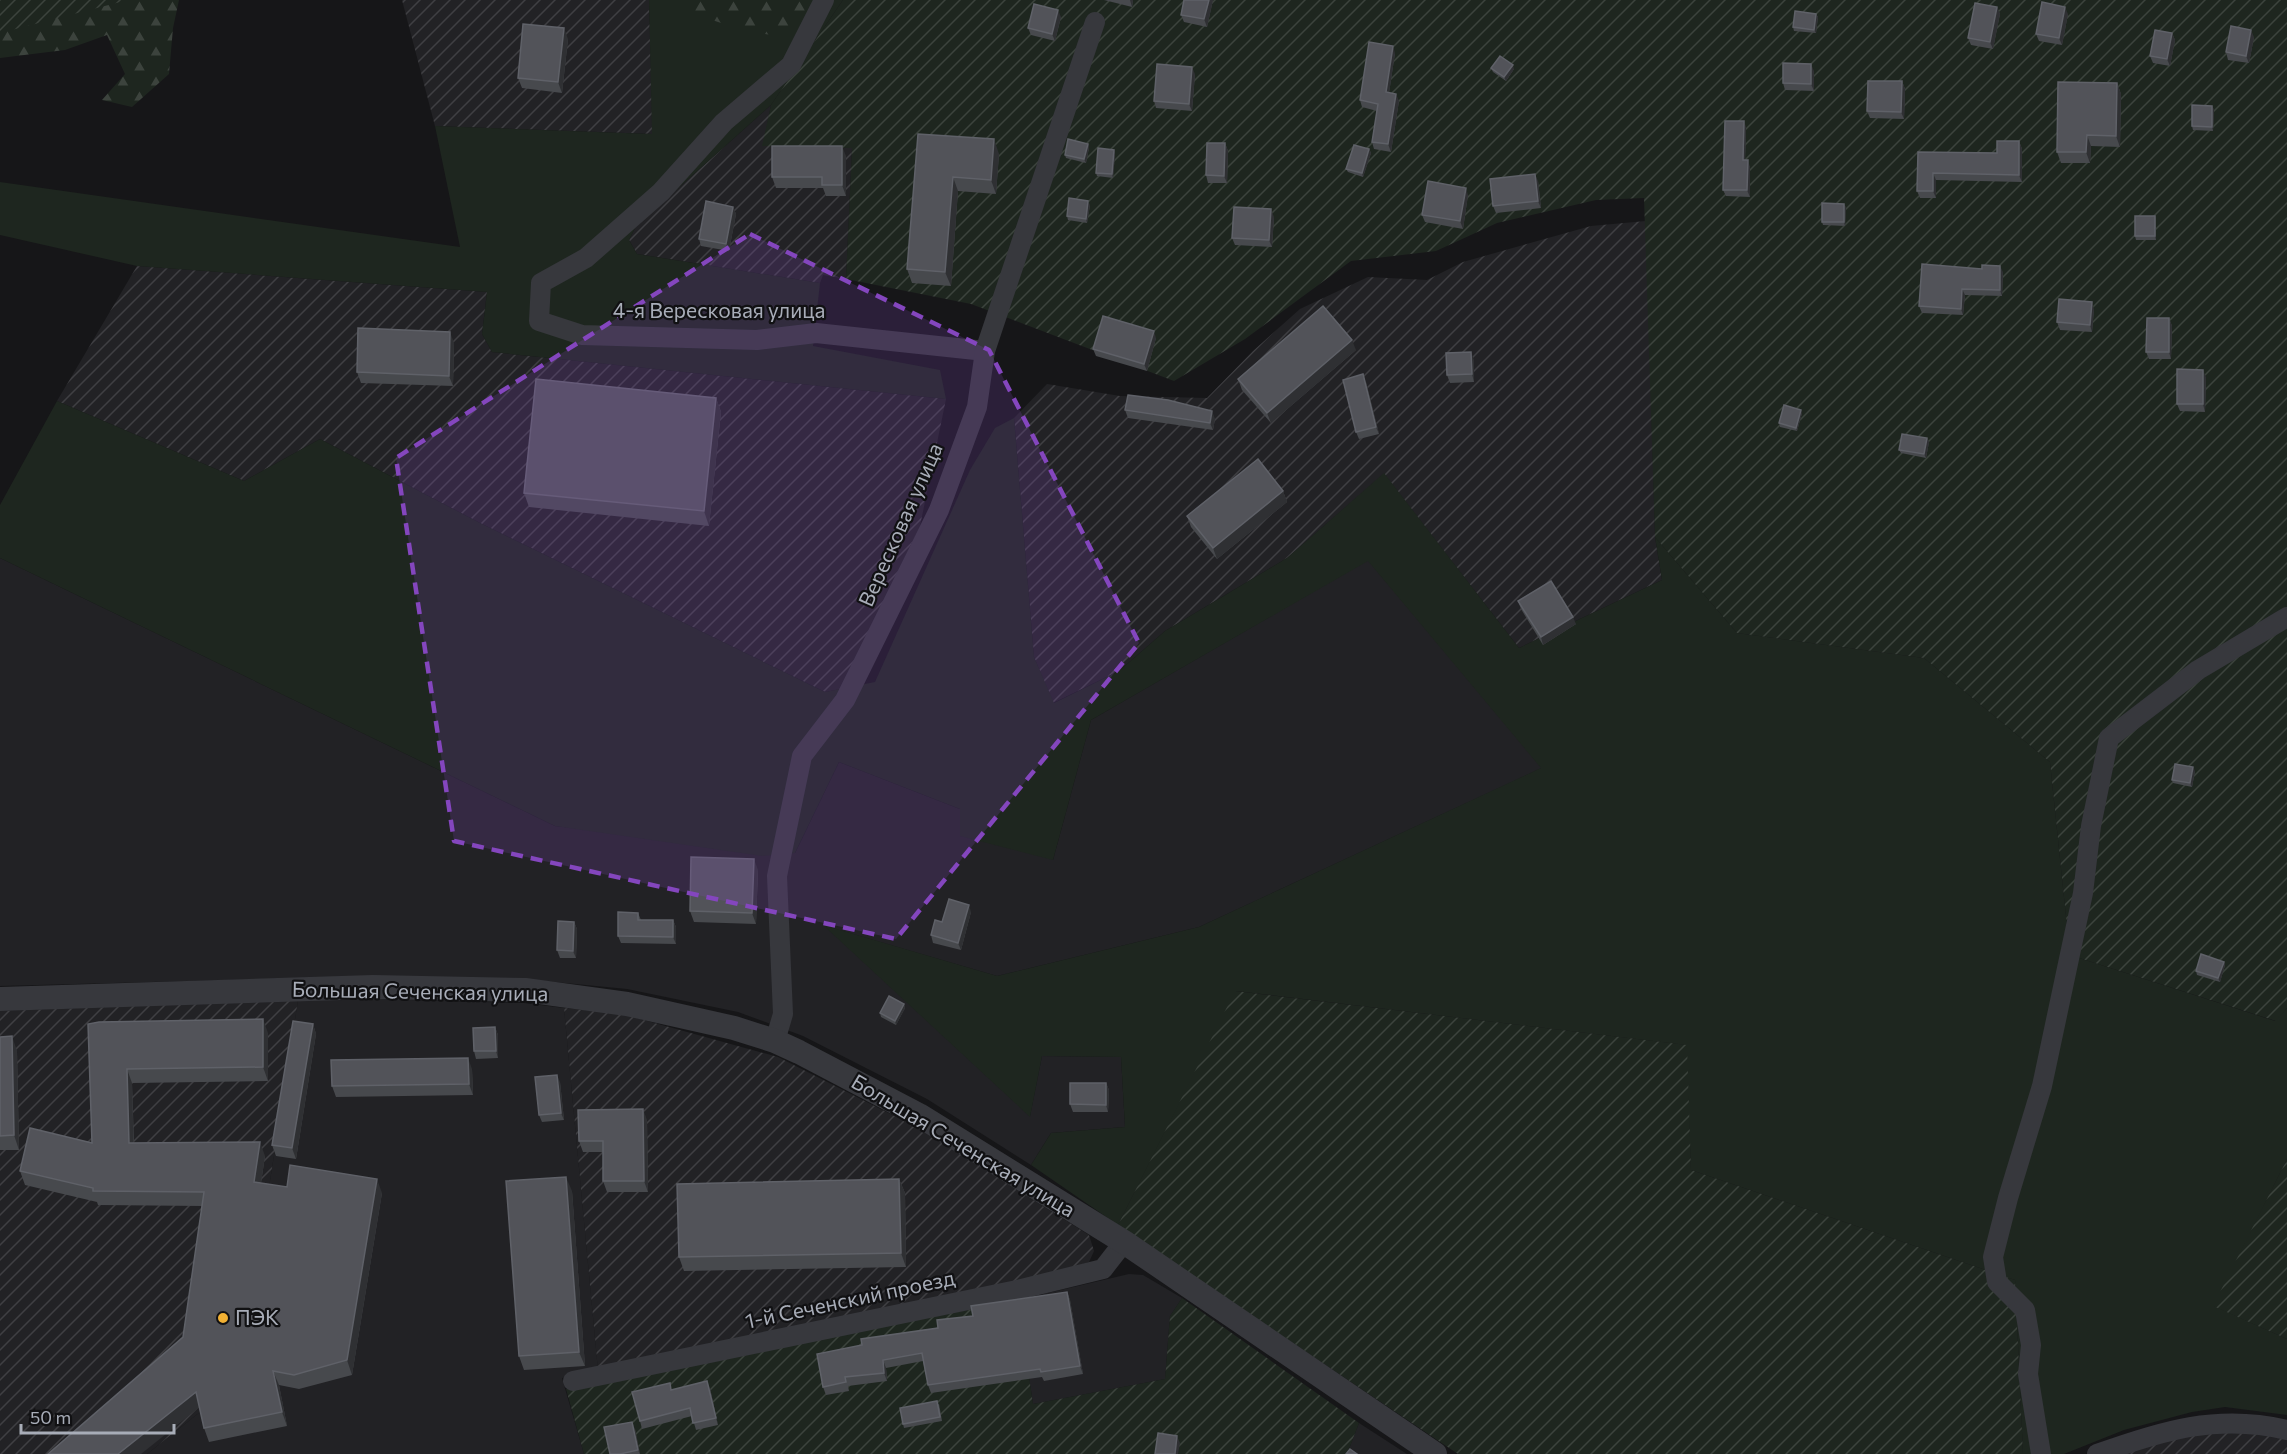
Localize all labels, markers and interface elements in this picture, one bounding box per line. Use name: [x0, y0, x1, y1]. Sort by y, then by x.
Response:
street label: 4-я Вересковая улица: [613, 297, 825, 322]
street label: Вересковая улица: [852, 439, 947, 610]
street label: Большая Сеченская улица: [292, 976, 548, 1005]
street label: Большая Сеченская улица: [847, 1068, 1080, 1221]
street label: 1-й Сеченский проезд: [743, 1264, 957, 1333]
place label: ПЭК: [235, 1304, 279, 1329]
marker: ПЭК: [216, 1311, 230, 1325]
scale bar: [21, 1397, 174, 1435]
text: 50 m: [30, 1406, 71, 1428]

